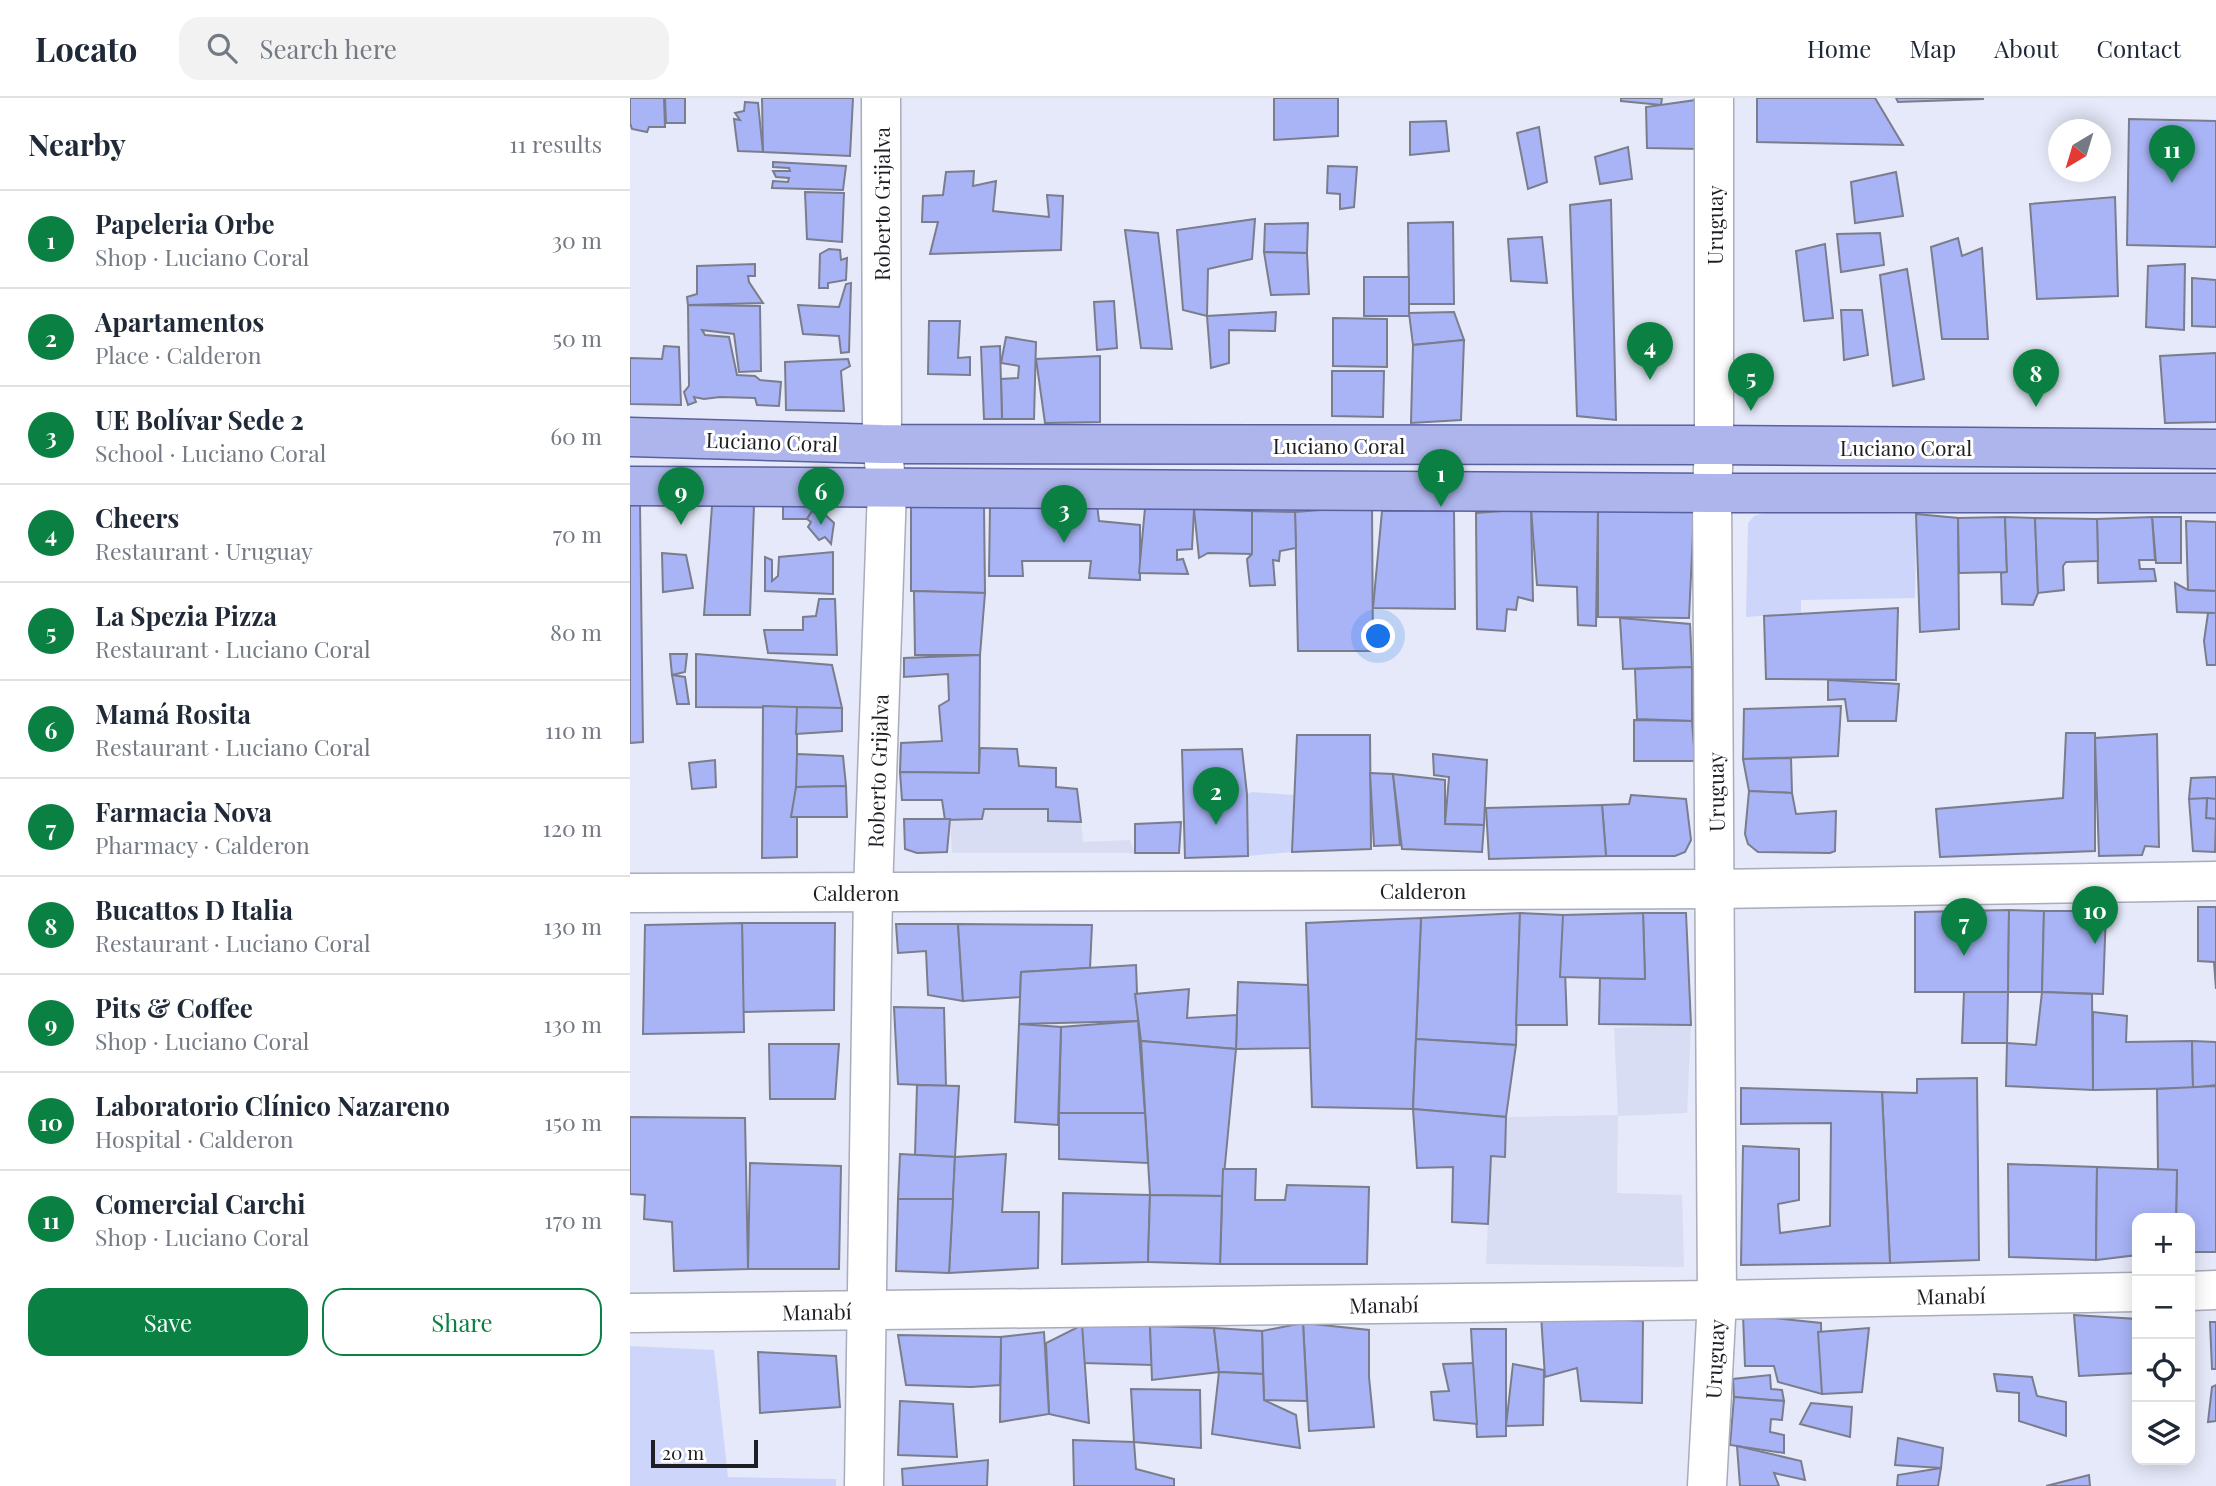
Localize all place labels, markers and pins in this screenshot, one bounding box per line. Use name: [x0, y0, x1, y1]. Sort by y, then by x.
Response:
pin: 11: [2149, 125, 2195, 183]
pin: 4: [1627, 322, 1673, 380]
pin: 8: [2013, 349, 2059, 407]
pin: 5: [1728, 353, 1774, 411]
pin: 1: [1418, 449, 1464, 507]
pin: 9: [658, 467, 704, 525]
pin: 6: [798, 467, 844, 525]
pin: 3: [1041, 485, 1087, 543]
pin: 2: [1193, 767, 1239, 825]
pin: 10: [2072, 886, 2118, 944]
pin: 7: [1941, 898, 1987, 956]

